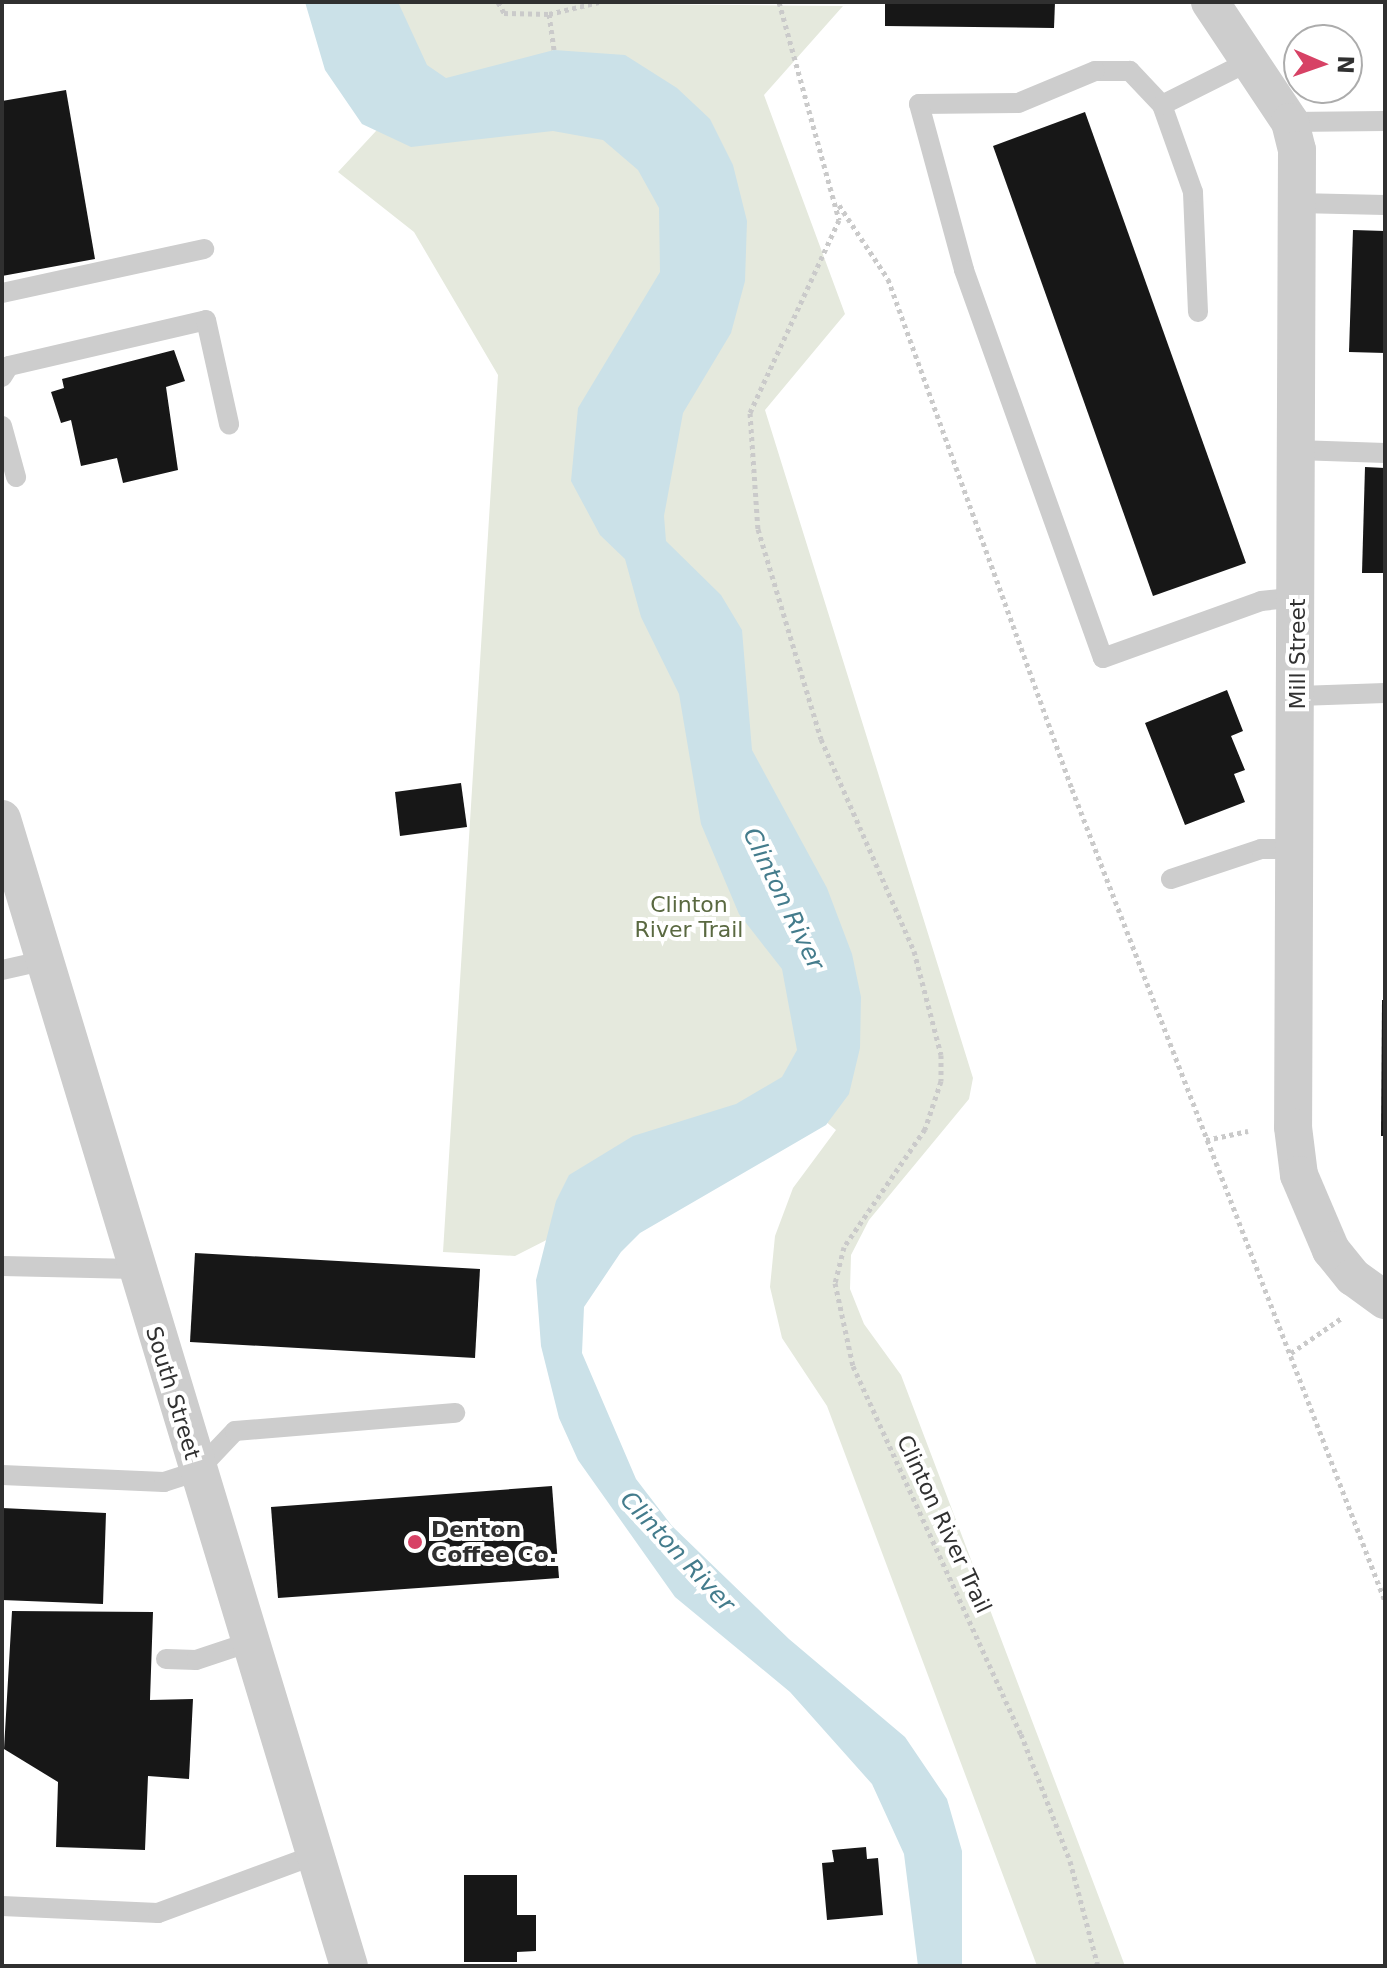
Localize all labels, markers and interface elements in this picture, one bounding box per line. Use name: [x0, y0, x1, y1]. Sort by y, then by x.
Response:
north arrow: [1283, 24, 1363, 104]
text: N: [1333, 55, 1358, 74]
street label: Mill Street: [1285, 598, 1311, 710]
water label: Clinton River: [736, 823, 830, 975]
park label: Clinton River Trail: [635, 891, 743, 942]
street label: South Street: [140, 1323, 206, 1463]
street label: Clinton River Trail: [891, 1431, 997, 1617]
water label: Clinton River: [614, 1486, 740, 1618]
place label: Denton Coffee Co.: [431, 1516, 557, 1568]
marker: Denton Coffee Co.: [406, 1533, 424, 1551]

